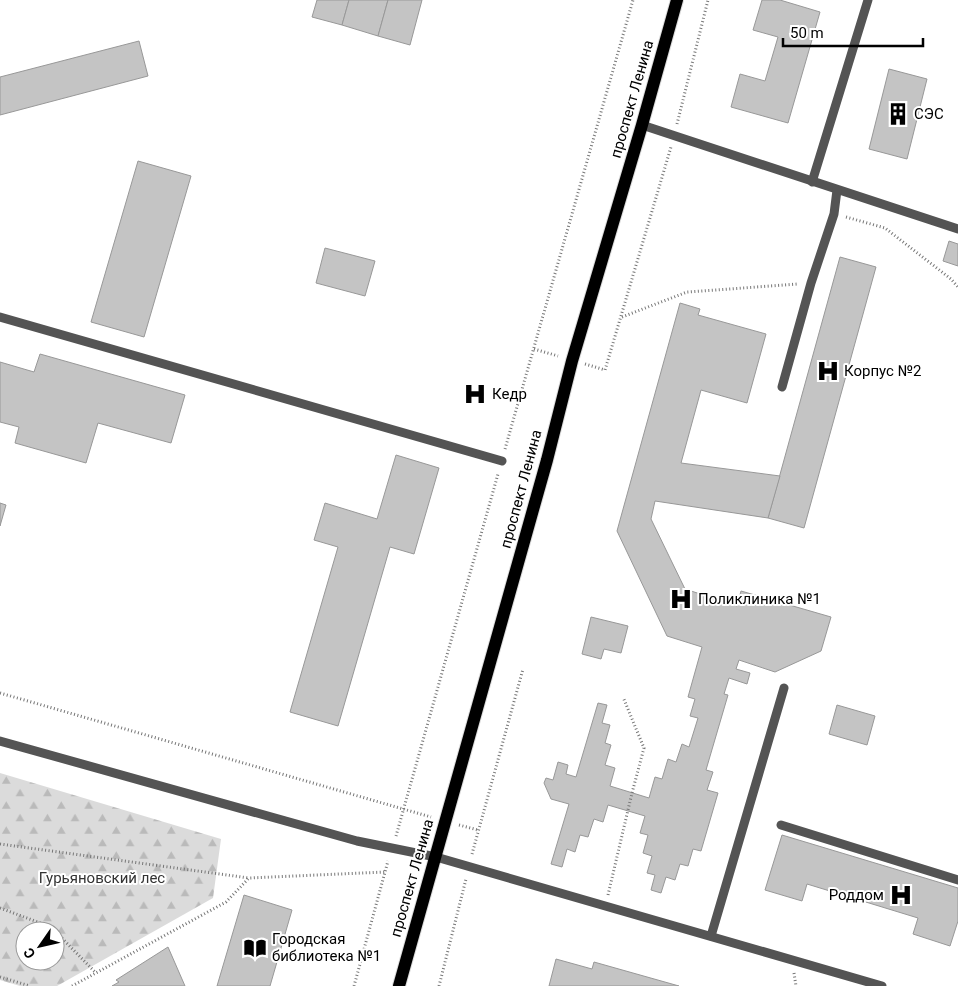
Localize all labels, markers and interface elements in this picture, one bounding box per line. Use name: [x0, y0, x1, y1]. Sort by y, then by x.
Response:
scale bar: [783, 15, 923, 47]
text: 50 m: [790, 24, 824, 42]
street label: проспект Ленина: [607, 38, 657, 160]
building icon: СЭС: [885, 101, 911, 127]
place label: СЭС: [914, 105, 944, 123]
hospital icon: Корпус №2: [815, 358, 841, 384]
place label: Корпус №2: [844, 362, 922, 380]
hospital icon: Кедр: [462, 381, 488, 407]
place label: Кедр: [492, 385, 527, 403]
street label: проспект Ленина: [497, 428, 545, 550]
hospital icon: Поликлиника №1: [668, 586, 694, 612]
place label: Поликлиника №1: [698, 590, 821, 608]
street label: проспект Ленина: [387, 817, 437, 939]
park label: Гурьяновский лес: [39, 869, 165, 887]
hospital icon: Роддом: [888, 882, 914, 908]
place label: Роддом: [829, 886, 884, 904]
north arrow: [15, 921, 65, 971]
place label: Городская библиотека №1: [272, 930, 381, 965]
library icon: Городская библиотека №1: [242, 935, 268, 961]
text: С: [20, 945, 38, 962]

